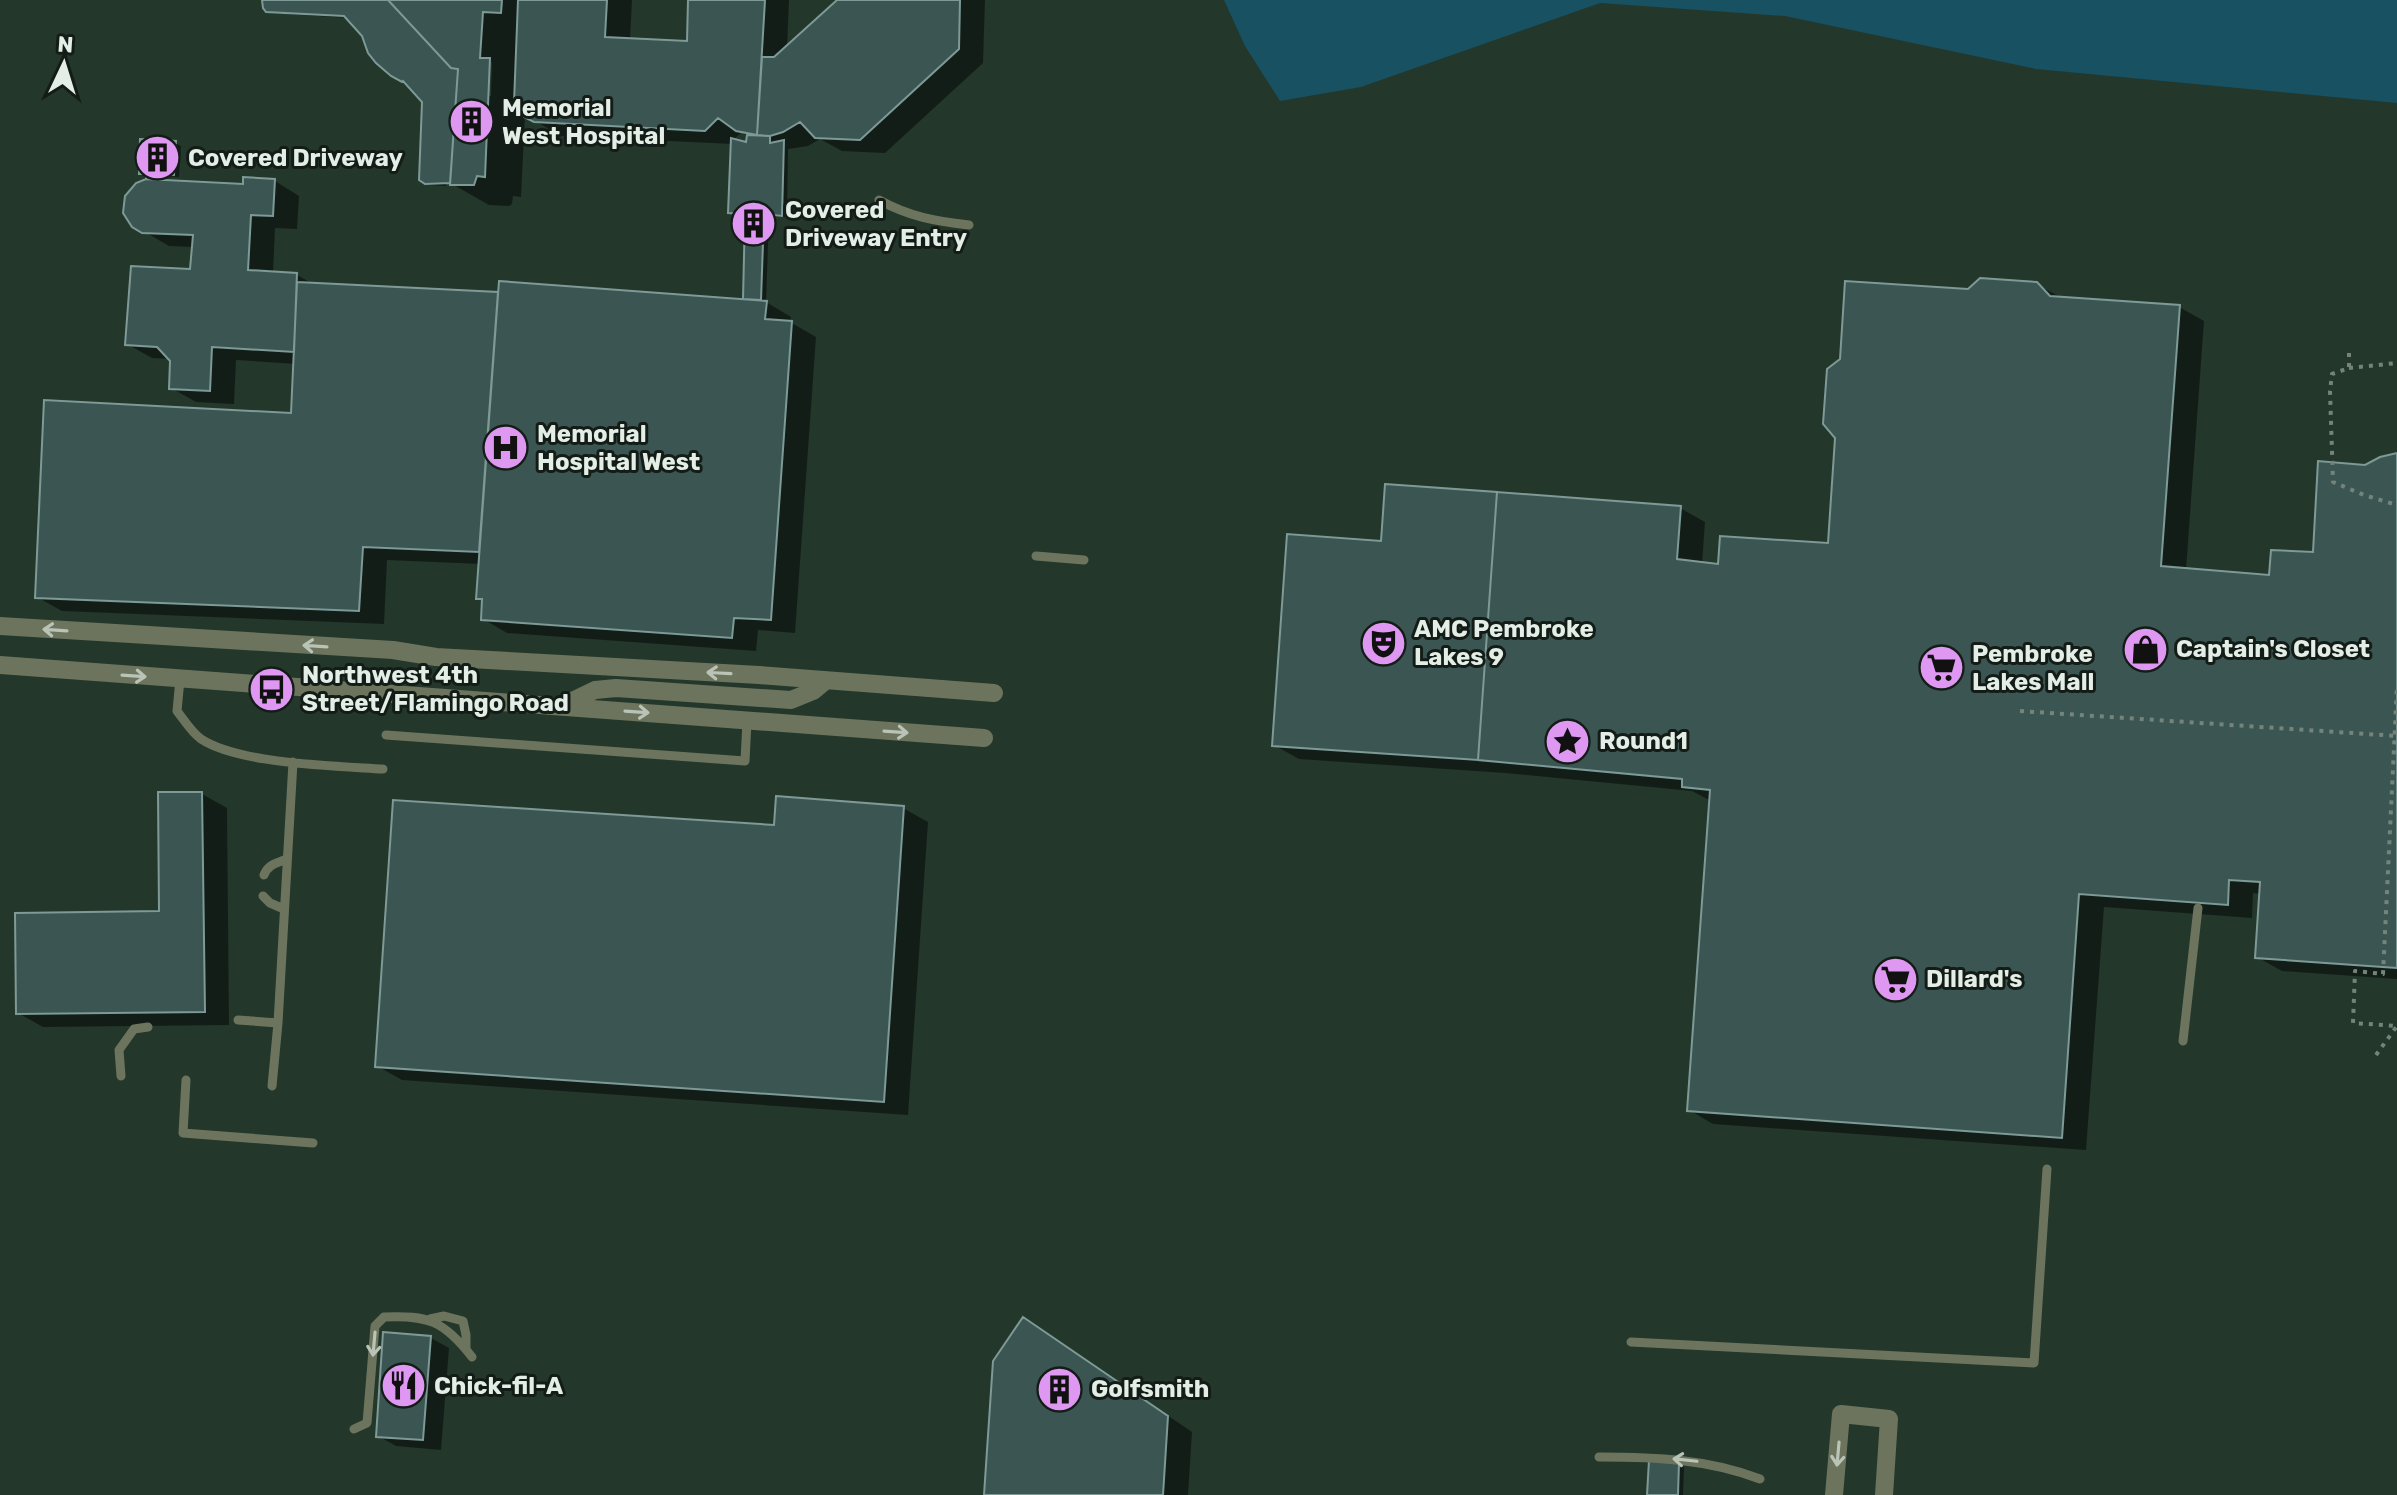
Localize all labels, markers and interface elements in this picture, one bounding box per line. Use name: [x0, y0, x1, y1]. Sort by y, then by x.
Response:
north arrow: [24, 24, 104, 104]
text: N: [57, 31, 74, 59]
place label: Memorial West Hospital: [502, 94, 665, 150]
building icon: Memorial West Hospital: [447, 98, 495, 146]
building icon: Covered Driveway: [133, 134, 181, 182]
place label: Covered Driveway: [188, 144, 403, 172]
place label: Covered Driveway Entry: [785, 196, 967, 252]
building icon: Covered Driveway Entry: [730, 200, 778, 248]
place label: Memorial Hospital West: [537, 420, 700, 476]
hospital icon: Memorial Hospital West: [482, 424, 530, 472]
place label: AMC Pembroke Lakes 9: [1414, 615, 1594, 671]
theatre icon: AMC Pembroke Lakes 9: [1359, 619, 1407, 667]
one-way arrow: [42, 622, 69, 637]
shop icon: Captain's Closet: [2121, 625, 2169, 673]
place label: Captain's Closet: [2176, 635, 2370, 663]
one-way arrow: [302, 638, 329, 653]
place label: Pembroke Lakes Mall: [1972, 640, 2094, 696]
supermarket icon: Pembroke Lakes Mall: [1917, 644, 1965, 692]
place label: Northwest 4th Street/Flamingo Road: [302, 661, 569, 717]
bus stop icon: Northwest 4th Street/Flamingo Road: [247, 665, 295, 713]
one-way arrow: [707, 665, 733, 680]
one-way arrow: [120, 668, 147, 683]
one-way arrow: [623, 705, 650, 720]
place icon: Round1: [1544, 717, 1592, 765]
one-way arrow: [882, 725, 909, 740]
place label: Round1: [1599, 727, 1688, 755]
supermarket icon: Dillard's: [1871, 955, 1919, 1003]
place label: Dillard's: [1926, 965, 2023, 993]
one-way arrow: [366, 1330, 381, 1357]
restaurant icon: Chick-fil-A: [379, 1362, 427, 1410]
building icon: Golfsmith: [1036, 1365, 1084, 1413]
place label: Chick-fil-A: [434, 1372, 563, 1400]
place label: Golfsmith: [1091, 1375, 1209, 1403]
one-way arrow: [1830, 1441, 1845, 1467]
one-way arrow: [1672, 1453, 1699, 1468]

